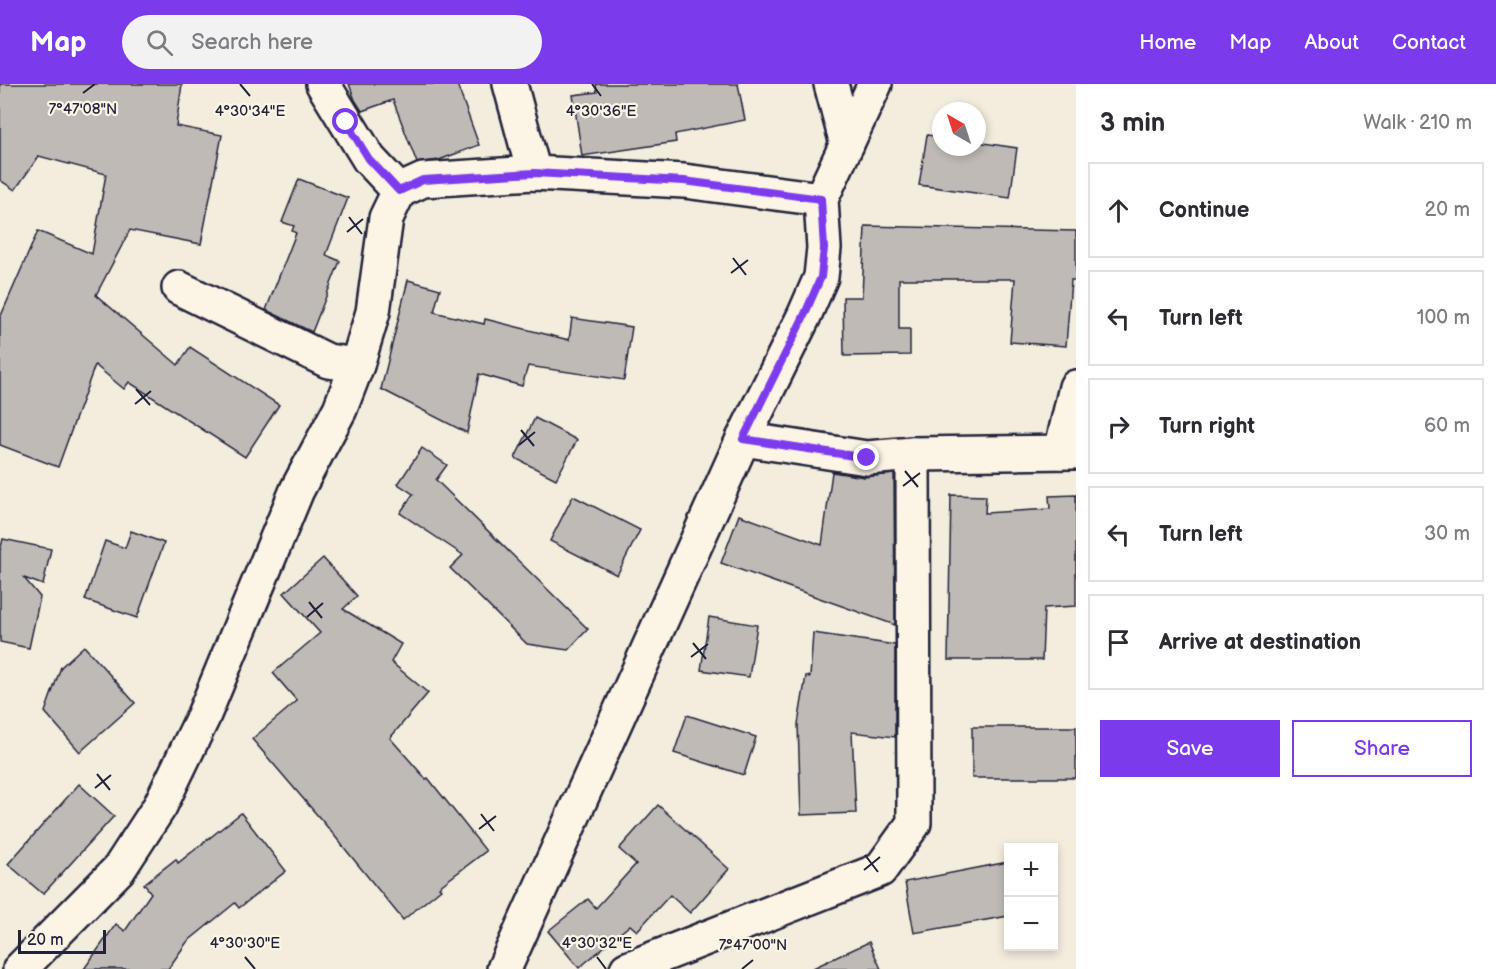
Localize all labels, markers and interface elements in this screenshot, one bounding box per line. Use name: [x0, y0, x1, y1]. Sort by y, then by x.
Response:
search box: [122, 15, 542, 69]
text: Map: [30, 26, 86, 59]
icon: search: [143, 26, 176, 59]
text: Search here: [191, 29, 313, 56]
text: Home: [1139, 30, 1196, 55]
text: Map: [1229, 30, 1271, 55]
text: About: [1304, 30, 1359, 55]
text: Contact: [1392, 30, 1466, 55]
text: 7°47'08"N: [49, 100, 117, 119]
text: 4°30'34"E: [215, 102, 285, 121]
text: 4°30'36"E: [566, 102, 636, 121]
north arrow: [932, 102, 986, 156]
route start: [332, 108, 358, 134]
text: 3 min: [1100, 108, 1165, 139]
text: Walk · 210 m: [1363, 111, 1472, 135]
icon: ahead: [1102, 194, 1135, 227]
text: Continue: [1159, 197, 1249, 224]
text: 20 m: [1425, 198, 1470, 222]
icon: left: [1102, 302, 1135, 335]
text: Turn left: [1159, 305, 1243, 332]
text: 100 m: [1417, 306, 1470, 330]
icon: right: [1102, 410, 1135, 443]
text: Turn right: [1159, 413, 1255, 440]
text: 60 m: [1424, 414, 1470, 438]
route end: [853, 444, 879, 470]
icon: left: [1102, 518, 1135, 551]
text: Turn left: [1159, 521, 1243, 548]
text: 30 m: [1424, 522, 1470, 546]
icon: arrive: [1102, 626, 1135, 659]
text: Arrive at destination: [1159, 629, 1361, 656]
button: Save: [1100, 720, 1280, 777]
button: Share: [1292, 720, 1472, 777]
map controls: [1004, 843, 1058, 951]
button: +: [1004, 843, 1058, 897]
button: −: [1004, 897, 1058, 951]
scale bar: [18, 927, 106, 954]
text: 20 m: [27, 931, 63, 950]
text: 4°30'30"E: [210, 934, 280, 953]
text: 4°30'32"E: [562, 934, 632, 953]
text: 7°47'00"N: [719, 936, 787, 955]

